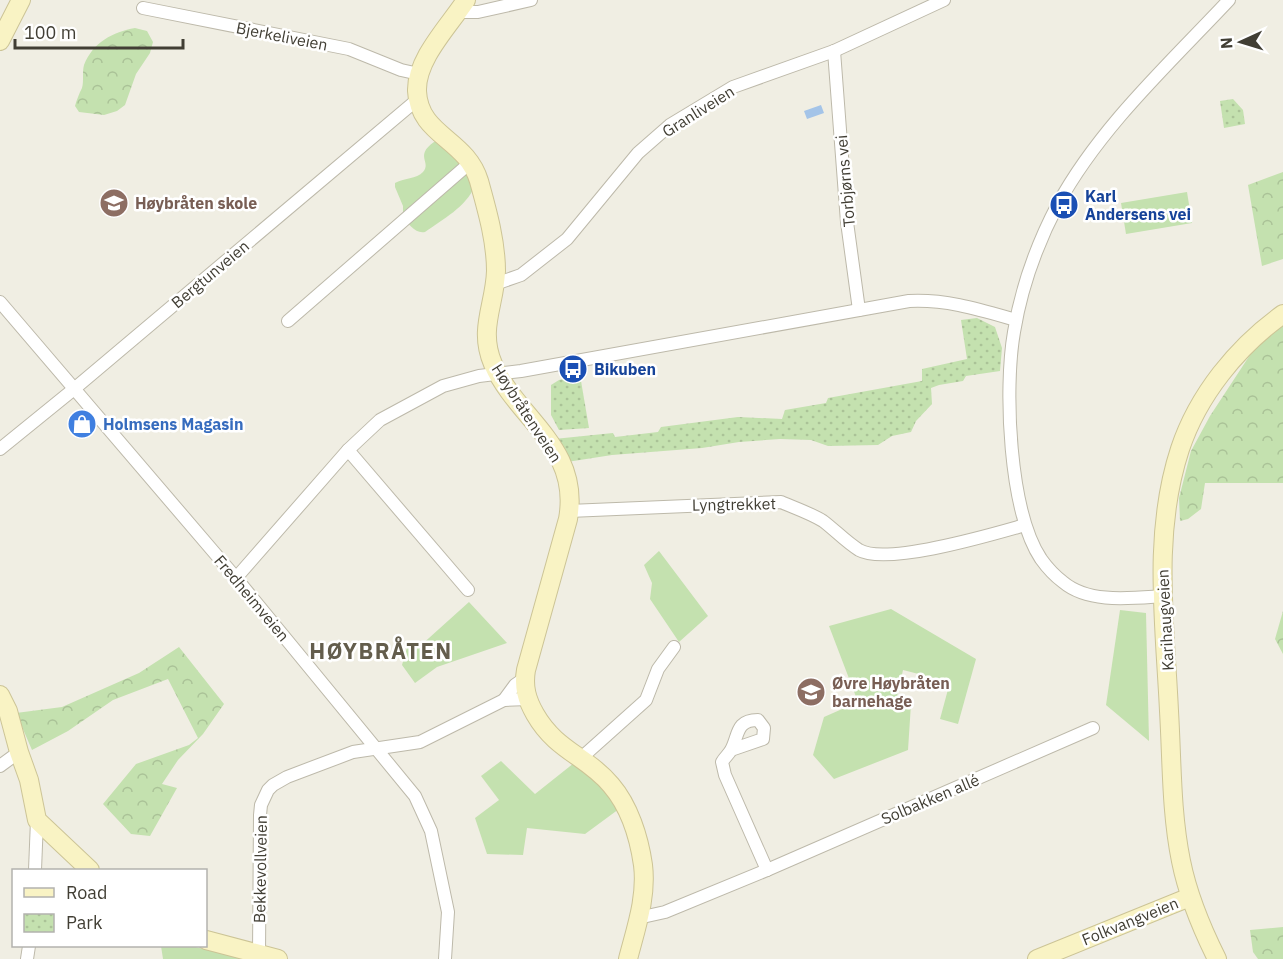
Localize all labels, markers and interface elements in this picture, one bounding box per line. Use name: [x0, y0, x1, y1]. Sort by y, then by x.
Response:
scale bar: [15, 12, 183, 50]
north arrow: [1211, 12, 1271, 72]
street label: Bjerkeliveien: [235, 17, 329, 55]
text: 100 m: [24, 21, 76, 44]
text: N: [1216, 37, 1236, 50]
street label: Granliveien: [658, 81, 738, 141]
street label: Torbjørns vei: [831, 134, 859, 228]
place label: Karl Andersens vei: [1085, 186, 1191, 224]
school or university icon: Høybråten skole: [98, 187, 130, 219]
bus stop icon: Karl Andersens vei: [1048, 189, 1080, 221]
place label: Høybråten skole: [135, 193, 257, 213]
street label: Bergtunveien: [167, 236, 253, 312]
bus stop icon: Bikuben: [557, 353, 589, 385]
place label: Bikuben: [594, 359, 656, 379]
street label: Høybråtenveien: [488, 360, 566, 466]
shop icon: Holmsens Magasin: [66, 408, 98, 440]
place label: Holmsens Magasin: [103, 414, 243, 434]
street label: Lyngtrekket: [692, 493, 776, 515]
street label: Fredheimveien: [210, 551, 294, 645]
street label: Karihaugveien: [1152, 569, 1178, 671]
district label: HØYBRÅTEN: [309, 636, 453, 665]
place label: Øvre Høybråten barnehage: [832, 673, 950, 711]
school or university icon: Øvre Høybråten barnehage: [795, 676, 827, 708]
street label: Solbakken allé: [878, 769, 982, 829]
street label: Bekkevollveien: [249, 815, 271, 923]
legend: [12, 869, 207, 947]
text: Road: [66, 881, 107, 904]
street label: Folkvangveien: [1079, 893, 1181, 949]
text: Park: [66, 911, 103, 934]

